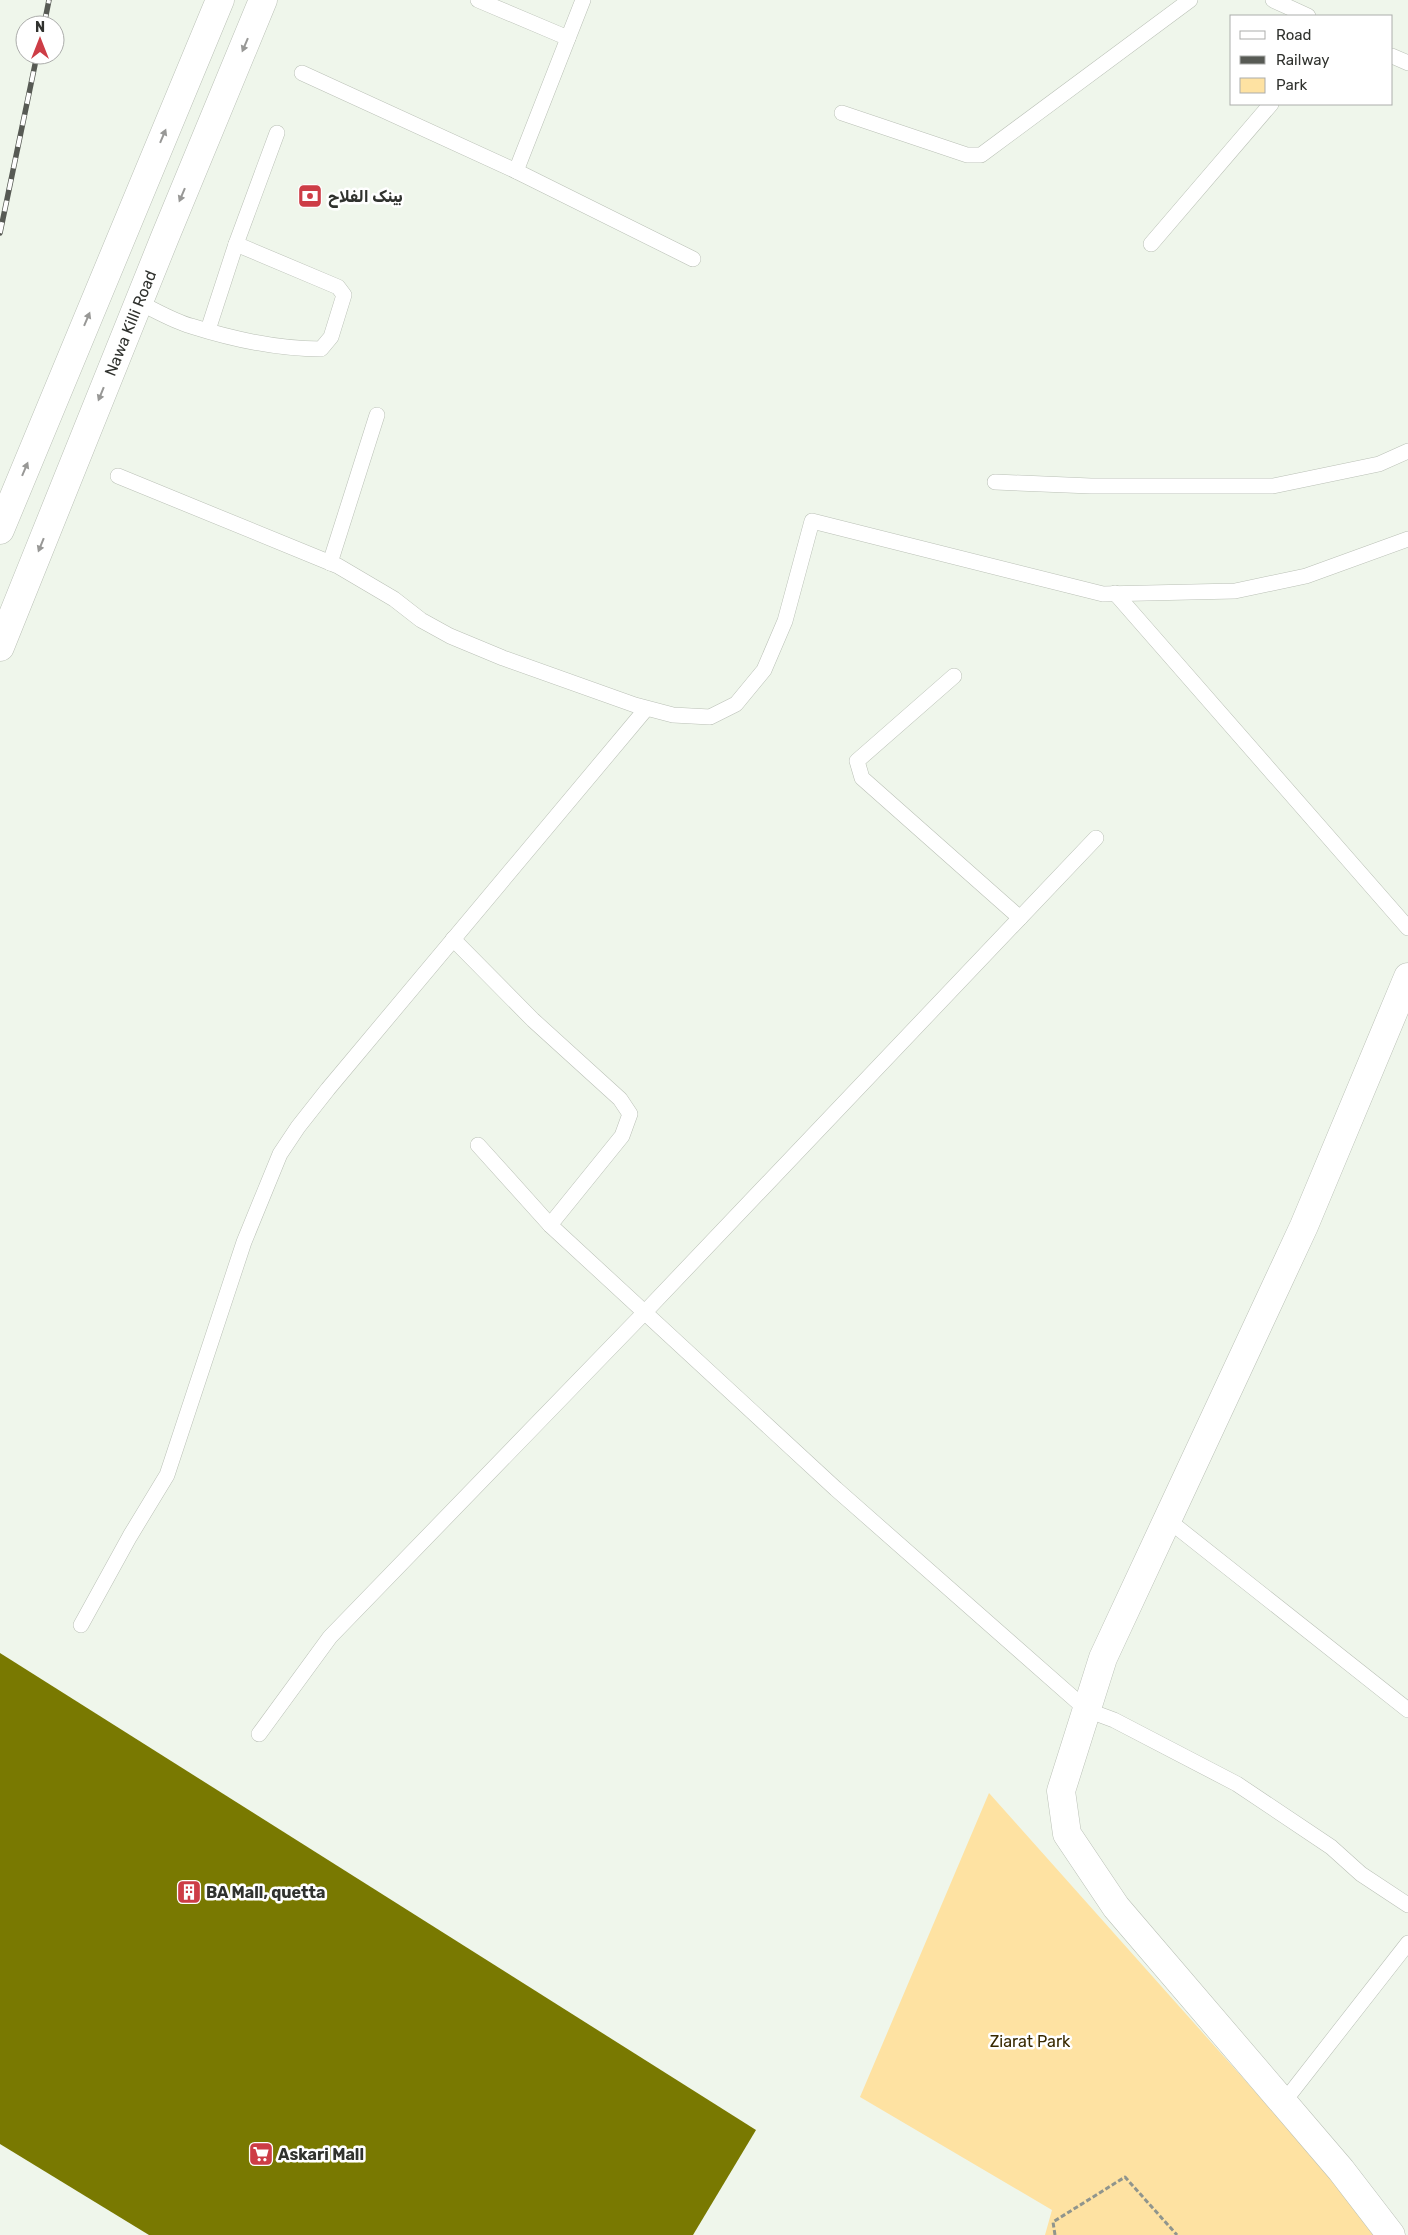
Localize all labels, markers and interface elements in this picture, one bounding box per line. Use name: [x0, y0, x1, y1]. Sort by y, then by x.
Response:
north arrow: [15, 15, 65, 65]
legend: [1230, 15, 1393, 105]
text: N: [35, 19, 45, 36]
text: Road: [1276, 26, 1312, 44]
one-way arrow: [240, 38, 248, 52]
text: Railway: [1276, 51, 1330, 69]
text: Park: [1276, 76, 1307, 94]
one-way arrow: [159, 128, 167, 143]
bank icon: بینک الفلاح: [297, 183, 323, 209]
place label: بینک الفلاح: [328, 187, 403, 208]
one-way arrow: [178, 188, 186, 202]
street label: Nawa Killi Road: [101, 268, 160, 379]
one-way arrow: [84, 312, 92, 326]
one-way arrow: [97, 387, 105, 401]
one-way arrow: [21, 461, 29, 476]
one-way arrow: [37, 538, 45, 553]
building icon: BA Mall, quetta: [176, 1879, 202, 1905]
place label: BA Mall, quetta: [206, 1883, 325, 1902]
park label: Ziarat Park: [990, 2032, 1071, 2051]
supermarket icon: Askari Mall: [248, 2141, 274, 2167]
place label: Askari Mall: [278, 2145, 364, 2164]

